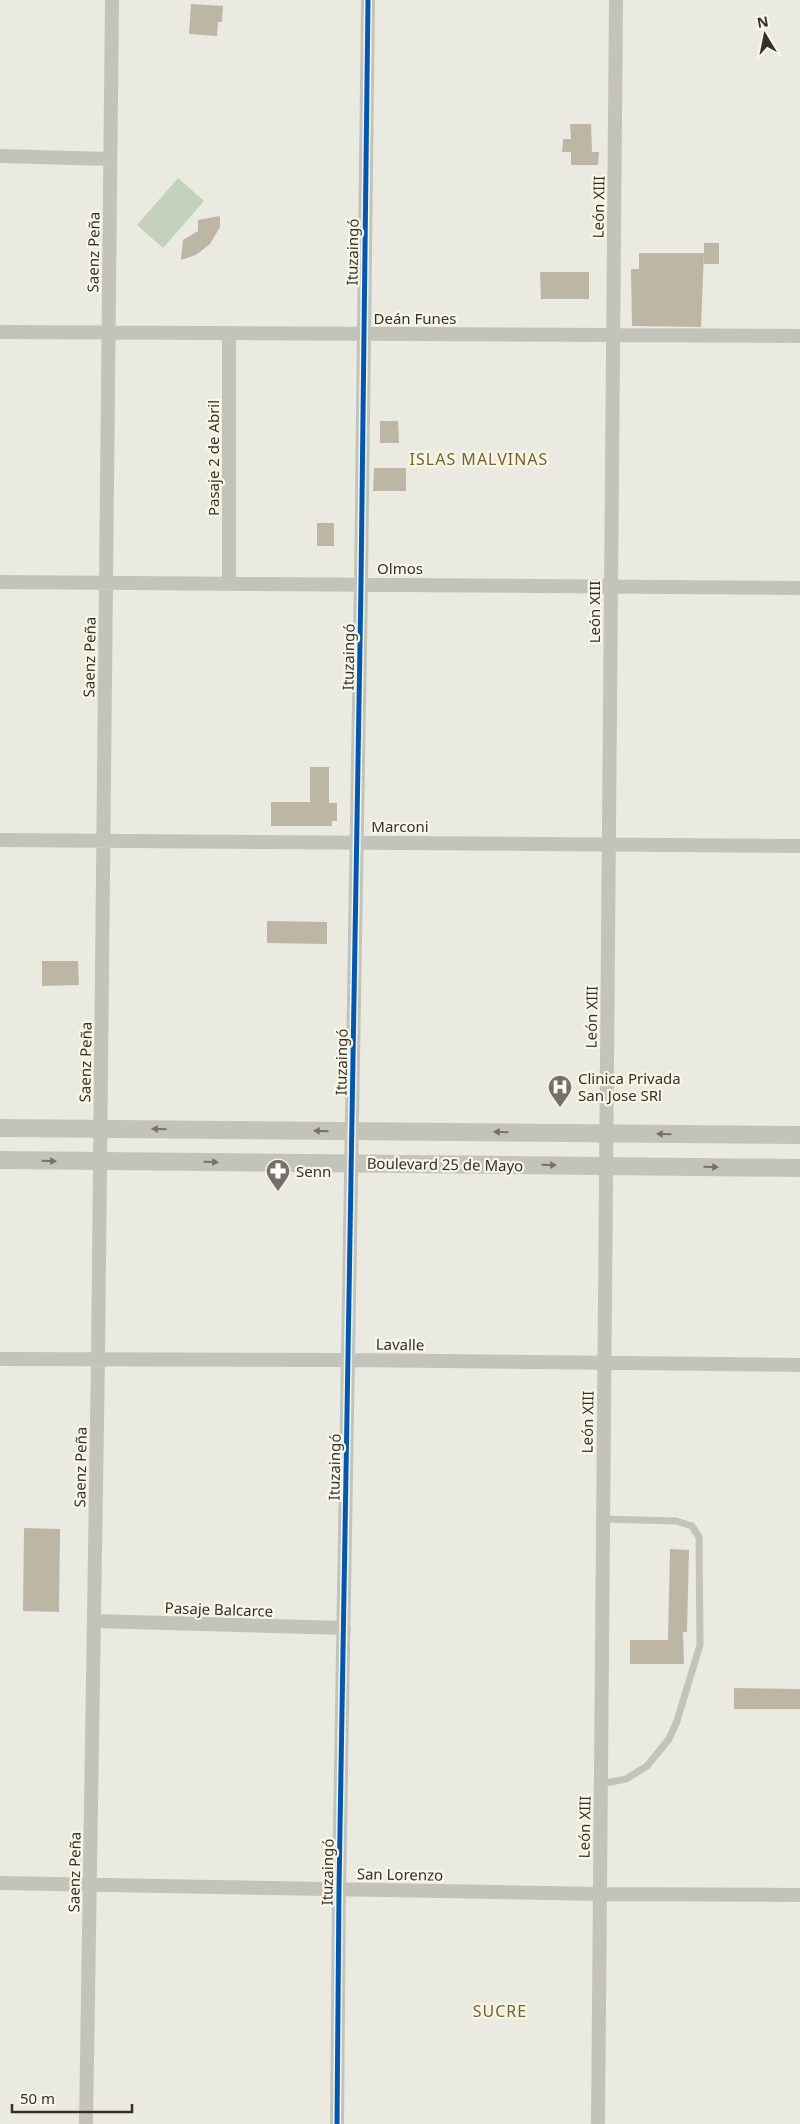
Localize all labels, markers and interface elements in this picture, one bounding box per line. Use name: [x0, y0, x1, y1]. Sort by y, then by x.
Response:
north arrow: [740, 10, 790, 60]
text: N: [755, 11, 770, 32]
street label: León XIII: [587, 176, 609, 238]
street label: Saenz Peña: [82, 212, 104, 292]
street label: Ituzaingó: [341, 218, 363, 286]
street label: Deán Funes: [374, 308, 456, 328]
street label: Pasaje 2 de Abril: [203, 400, 223, 516]
district label: ISLAS MALVINAS: [410, 448, 548, 470]
street label: Olmos: [377, 558, 423, 578]
street label: León XIII: [584, 581, 604, 643]
street label: Saenz Peña: [78, 617, 100, 697]
street label: Ituzaingó: [337, 623, 359, 691]
street label: Marconi: [371, 816, 429, 836]
street label: León XIII: [580, 986, 602, 1048]
street label: Saenz Peña: [74, 1022, 96, 1102]
street label: Ituzaingó: [330, 1028, 352, 1096]
place label: Clinica Privada San Jose SRl: [578, 1068, 681, 1105]
hospital icon: Clinica Privada San Jose SRl: [547, 1074, 573, 1108]
one-way arrow: [151, 1125, 167, 1133]
one-way arrow: [313, 1126, 329, 1134]
one-way arrow: [493, 1128, 509, 1136]
one-way arrow: [656, 1130, 672, 1138]
street label: Boulevard 25 de Mayo: [367, 1153, 523, 1175]
one-way arrow: [41, 1157, 57, 1165]
one-way arrow: [203, 1158, 219, 1166]
pharmacy icon: Senn: [265, 1158, 291, 1192]
place label: Senn: [296, 1161, 331, 1181]
one-way arrow: [541, 1161, 557, 1169]
one-way arrow: [703, 1163, 719, 1171]
street label: Lavalle: [376, 1334, 424, 1354]
street label: León XIII: [576, 1391, 598, 1453]
street label: Saenz Peña: [69, 1427, 91, 1507]
street label: Ituzaingó: [323, 1433, 345, 1501]
street label: Pasaje Balcarce: [164, 1597, 274, 1621]
street label: León XIII: [573, 1796, 595, 1858]
street label: Saenz Peña: [63, 1832, 85, 1912]
street label: Ituzaingó: [316, 1838, 338, 1906]
street label: San Lorenzo: [357, 1863, 443, 1885]
district label: SUCRE: [473, 2000, 527, 2022]
scale bar: [12, 2082, 132, 2114]
text: 50 m: [20, 2088, 55, 2108]

